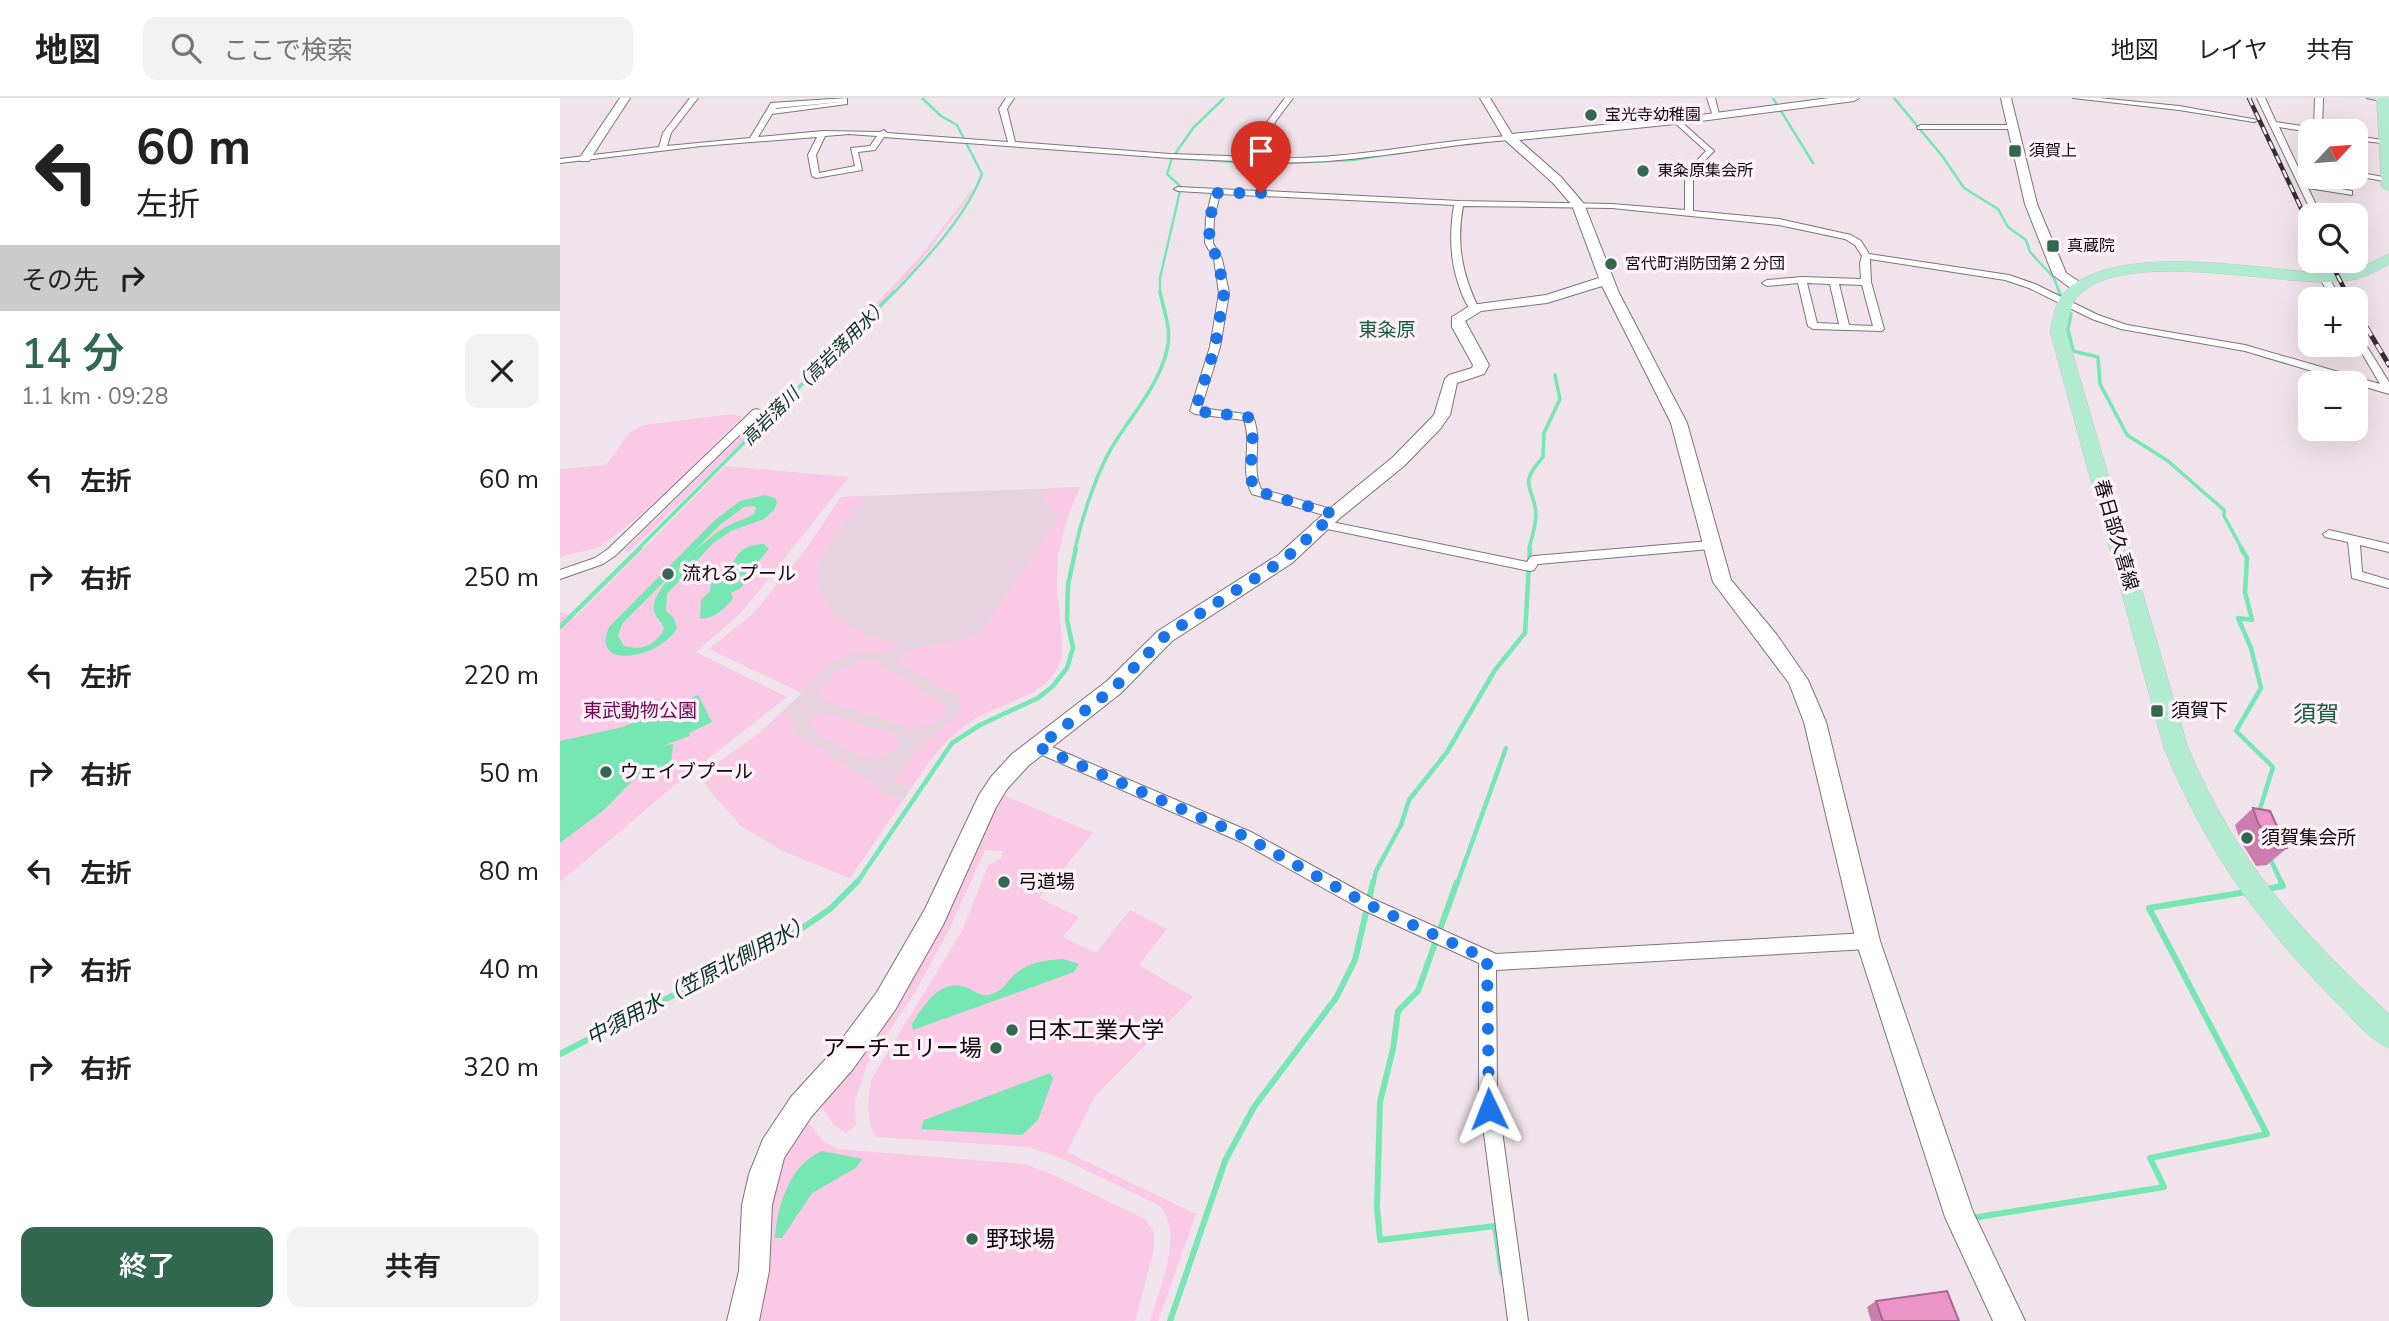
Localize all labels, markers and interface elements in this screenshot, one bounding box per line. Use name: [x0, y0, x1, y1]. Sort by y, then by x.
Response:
search box: [143, 17, 633, 80]
text: 地図: [35, 28, 101, 73]
icon: search: [167, 29, 205, 67]
text: ここで検索: [223, 33, 353, 68]
text: 地図: [2111, 34, 2159, 66]
text: レイヤ: [2197, 34, 2268, 66]
text: 共有: [2306, 34, 2354, 66]
place label: 宝光寺幼稚園: [1605, 104, 1701, 126]
marker: 宝光寺幼稚園: [1583, 107, 1599, 123]
text: 60 m: [136, 114, 251, 181]
north arrow: [2298, 119, 2368, 189]
map controls: [2298, 119, 2368, 441]
pin: [1231, 121, 1291, 193]
icon: left: [21, 126, 112, 217]
icon: arrive: [1242, 132, 1280, 170]
place label: 須賀上: [2029, 140, 2077, 162]
marker: 須賀上: [2007, 143, 2023, 159]
place label: 東粂原集会所: [1657, 160, 1753, 182]
marker: 東粂原集会所: [1635, 163, 1651, 179]
text: 左折: [136, 183, 200, 226]
button: search: [2298, 203, 2368, 273]
place label: 真蔵院: [2067, 235, 2115, 257]
marker: 真蔵院: [2045, 238, 2061, 254]
place label: 宮代町消防団第２分団: [1625, 253, 1785, 275]
marker: 宮代町消防団第２分団: [1603, 256, 1619, 272]
icon: right: [113, 259, 151, 297]
text: その先: [21, 263, 99, 298]
button: +: [2298, 287, 2368, 357]
water label: 高岩落川（高岩落用水）: [737, 294, 893, 450]
district label: 東粂原: [1358, 317, 1416, 343]
text: 14 分: [21, 326, 124, 383]
button: close: [465, 334, 539, 408]
button: −: [2298, 371, 2368, 441]
text: 1.1 km · 09:28: [21, 381, 168, 412]
icon: left: [21, 460, 59, 498]
text: 60 m: [479, 462, 539, 497]
text: 左折: [80, 464, 132, 499]
street label: 春日部久喜線: [2088, 477, 2144, 593]
icon: right: [21, 558, 59, 596]
text: 250 m: [463, 560, 539, 595]
place label: 流れるプール: [682, 561, 796, 587]
text: 右折: [80, 562, 132, 597]
marker: 流れるプール: [660, 566, 676, 582]
icon: left: [21, 656, 59, 694]
text: 220 m: [463, 658, 539, 693]
text: 左折: [80, 660, 132, 695]
park label: 東武動物公園: [583, 698, 697, 724]
place label: 須賀下: [2171, 698, 2228, 724]
district label: 須賀: [2293, 699, 2339, 730]
marker: 須賀下: [2149, 703, 2165, 719]
icon: right: [21, 754, 59, 792]
text: 50 m: [479, 756, 539, 791]
text: 右折: [80, 758, 132, 793]
place label: ウェイブプール: [620, 759, 753, 785]
marker: ウェイブプール: [598, 764, 614, 780]
place label: 須賀集会所: [2261, 825, 2356, 851]
marker: 須賀集会所: [2239, 830, 2255, 846]
icon: left: [21, 852, 59, 890]
text: 80 m: [479, 854, 539, 889]
text: 左折: [80, 856, 132, 891]
place label: 弓道場: [1018, 869, 1075, 895]
marker: 弓道場: [996, 874, 1012, 890]
water label: 中須用水（笠原北側用水）: [581, 908, 817, 1052]
icon: right: [21, 950, 59, 988]
text: 40 m: [479, 952, 539, 987]
text: 右折: [80, 954, 132, 989]
place label: 日本工業大学: [1026, 1015, 1164, 1046]
marker: 日本工業大学: [1004, 1022, 1020, 1038]
place label: アーチェリー場: [822, 1033, 982, 1064]
marker: アーチェリー場: [988, 1040, 1004, 1056]
icon: right: [21, 1048, 59, 1086]
text: 320 m: [463, 1050, 539, 1085]
text: 右折: [80, 1052, 132, 1087]
position arrow: [1452, 1072, 1526, 1146]
place label: 野球場: [986, 1224, 1055, 1255]
button: 終了: [21, 1227, 273, 1307]
button: 共有: [287, 1227, 539, 1307]
marker: 野球場: [964, 1231, 980, 1247]

